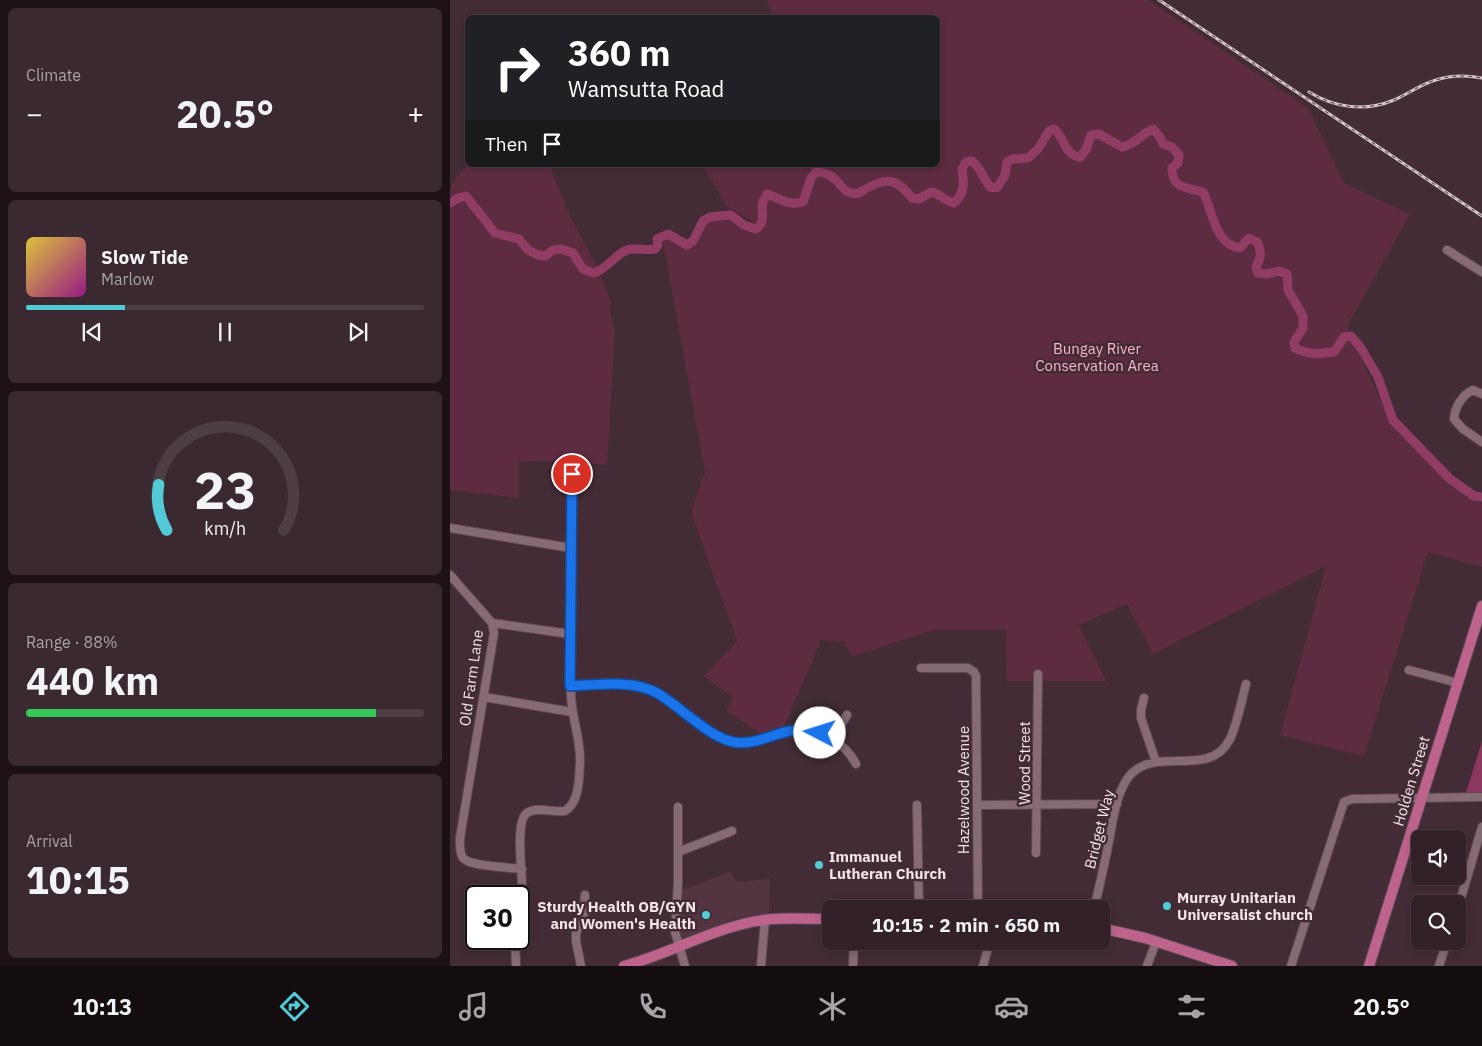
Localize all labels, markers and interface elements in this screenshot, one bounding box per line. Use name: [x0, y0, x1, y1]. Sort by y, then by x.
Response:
text: 360 m: [568, 30, 671, 76]
icon: right: [485, 35, 550, 100]
text: Climate: [26, 65, 81, 85]
text: Wamsutta Road: [568, 74, 724, 103]
text: 20.5°: [176, 89, 274, 138]
text: −: [26, 95, 43, 132]
text: +: [407, 95, 424, 132]
icon: arrive: [538, 130, 566, 158]
text: Then: [485, 132, 528, 156]
text: Slow Tide: [101, 245, 188, 269]
text: Marlow: [101, 269, 154, 289]
icon: previous: [78, 318, 106, 346]
icon: pause: [211, 318, 239, 346]
icon: next: [344, 318, 372, 346]
park label: Bungay River Conservation Area: [1035, 339, 1159, 375]
pin: [551, 453, 593, 495]
text: 23: [194, 456, 256, 523]
icon: arrive: [558, 460, 586, 488]
text: km/h: [204, 517, 246, 540]
street label: Old Farm Lane: [455, 629, 487, 727]
text: Range · 88%: [26, 632, 118, 652]
text: 440 km: [26, 656, 159, 705]
position arrow: [793, 706, 845, 758]
street label: Wood Street: [1015, 721, 1034, 805]
street label: Hazelwood Avenue: [954, 726, 973, 854]
street label: Holden Street: [1388, 734, 1434, 828]
street label: Bridget Way: [1080, 787, 1118, 871]
map controls: [1411, 830, 1466, 950]
button: sound: [1411, 830, 1466, 885]
text: Arrival: [26, 831, 73, 851]
place label: Immanuel Lutheran Church: [829, 847, 946, 883]
text: 10:15: [26, 855, 130, 904]
marker: Immanuel Lutheran Church: [813, 859, 825, 871]
speed limit sign: 30: [465, 885, 530, 950]
place label: Murray Unitarian Universalist church: [1177, 888, 1313, 924]
button: search: [1411, 895, 1466, 950]
place label: Sturdy Health OB/GYN and Women's Health: [537, 897, 696, 933]
marker: Murray Unitarian Universalist church: [1161, 900, 1173, 912]
marker: Sturdy Health OB/GYN and Women's Health: [700, 909, 712, 921]
text: 10:15 · 2 min · 650 m: [872, 913, 1060, 937]
icon: directions: [277, 989, 312, 1024]
icon: music: [456, 989, 491, 1024]
icon: phone: [635, 989, 670, 1024]
icon: climate: [815, 989, 850, 1024]
icon: car: [994, 989, 1029, 1024]
icon: filters: [1174, 989, 1209, 1024]
text: 10:13: [72, 992, 132, 1021]
text: 20.5°: [1353, 992, 1410, 1021]

